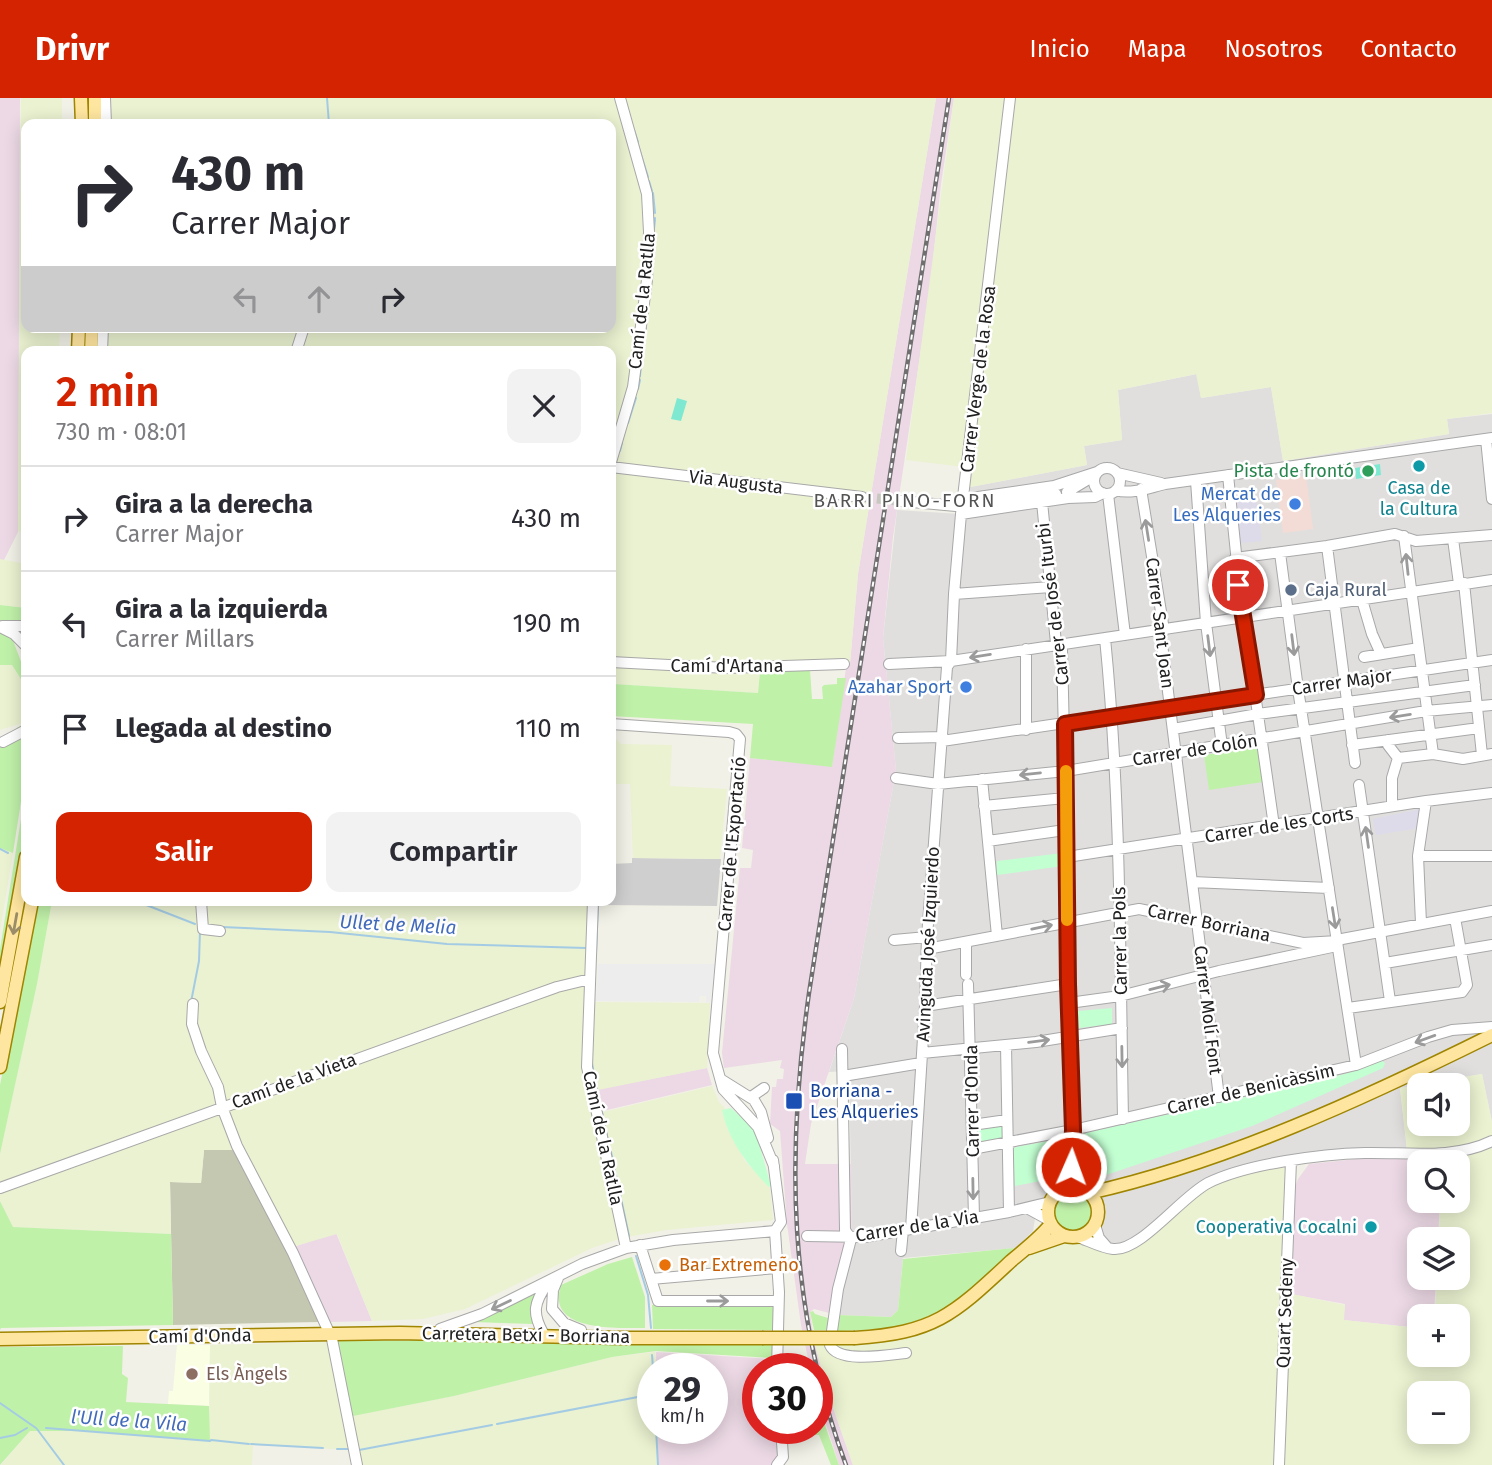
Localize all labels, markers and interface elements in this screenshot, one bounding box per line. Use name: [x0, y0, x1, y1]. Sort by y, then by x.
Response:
text: Drivr: [35, 29, 109, 69]
text: Inicio: [1030, 35, 1090, 63]
text: Mapa: [1128, 35, 1187, 63]
text: Nosotros: [1225, 35, 1323, 63]
text: Contacto: [1361, 35, 1457, 63]
text: 430 m: [171, 144, 305, 203]
icon: right: [56, 147, 147, 238]
text: Carrer Major: [171, 204, 350, 242]
street label: Camí de la Ratlla: [624, 232, 660, 370]
icon: left: [227, 280, 265, 318]
icon: ahead: [300, 280, 338, 318]
icon: right: [373, 280, 411, 318]
street label: Carrer Verge de la Rosa: [956, 284, 1000, 474]
text: 2 min: [56, 367, 160, 417]
button: close: [507, 369, 581, 443]
text: 730 m · 08:01: [56, 418, 187, 446]
marker: Casa de la Cultura: [1411, 458, 1427, 474]
place label: Pista de frontó: [1234, 460, 1354, 482]
marker: Pista de frontó: [1360, 463, 1376, 479]
street label: Via Augusta: [688, 465, 784, 499]
place label: Casa de la Cultura: [1380, 477, 1458, 520]
place label: Mercat de Les Alqueries: [1173, 483, 1281, 526]
text: Gira a la derecha: [115, 489, 313, 520]
district label: BARRI PINO-FORN: [813, 489, 997, 512]
marker: Mercat de Les Alqueries: [1287, 496, 1303, 512]
icon: right: [56, 500, 94, 538]
text: 430 m: [511, 503, 581, 534]
one-way arrow: [1140, 519, 1153, 542]
text: Carrer Major: [115, 520, 244, 548]
street label: Carrer de José Iturbi: [1032, 521, 1074, 687]
one-way arrow: [1401, 553, 1414, 576]
pin: [1208, 555, 1268, 615]
street label: Carrer Sant Joan: [1141, 556, 1179, 690]
icon: arrive: [1219, 566, 1257, 604]
place label: Caja Rural: [1305, 579, 1387, 601]
marker: Caja Rural: [1283, 582, 1299, 598]
text: Gira a la izquierda: [115, 594, 328, 625]
icon: left: [56, 605, 94, 643]
text: 190 m: [512, 608, 581, 639]
text: Carrer Millars: [115, 625, 254, 653]
one-way arrow: [1286, 633, 1299, 656]
one-way arrow: [1202, 634, 1215, 657]
one-way arrow: [969, 650, 992, 663]
street label: Camí d'Artana: [671, 655, 783, 677]
street label: Carrer Major: [1291, 664, 1393, 700]
place label: Azahar Sport: [848, 676, 952, 698]
marker: Azahar Sport: [958, 679, 974, 695]
icon: arrive: [56, 710, 94, 748]
one-way arrow: [1389, 710, 1412, 723]
text: Llegada al destino: [115, 713, 332, 744]
text: 110 m: [515, 713, 581, 744]
street label: Carrer de Colón: [1131, 729, 1259, 771]
street label: Carrer de l'Exportació: [713, 756, 751, 932]
one-way arrow: [1019, 768, 1042, 781]
street label: Carrer de les Corts: [1203, 802, 1355, 848]
button: Salir: [56, 812, 312, 892]
button: Compartir: [326, 812, 581, 892]
one-way arrow: [1360, 826, 1373, 849]
street label: Avinguda José Izquierdo: [912, 846, 944, 1042]
street label: Carrer la Pols: [1108, 887, 1132, 995]
street label: Carrer Borriana: [1146, 899, 1272, 947]
one-way arrow: [1328, 907, 1341, 929]
water label: Ullet de Melia: [339, 910, 457, 939]
one-way arrow: [8, 912, 21, 935]
one-way arrow: [1030, 919, 1053, 933]
street label: Carrer Molí Font: [1189, 944, 1227, 1076]
one-way arrow: [1148, 980, 1171, 993]
one-way arrow: [1415, 1033, 1437, 1046]
one-way arrow: [1027, 1035, 1050, 1048]
street label: Carrer d'Onda: [960, 1044, 984, 1158]
one-way arrow: [1115, 1046, 1129, 1069]
street label: Camí de la Vieta: [229, 1048, 359, 1114]
street label: Carrer de Benicàssim: [1165, 1059, 1337, 1119]
street label: Camí de la Ratlla: [578, 1069, 628, 1207]
map controls: [1407, 1073, 1470, 1444]
button: sound: [1407, 1073, 1470, 1136]
place label: Borriana - Les Alqueries: [810, 1080, 918, 1123]
marker: Borriana - Les Alqueries: [784, 1091, 804, 1111]
position arrow: [1034, 1130, 1108, 1204]
button: search: [1407, 1150, 1470, 1213]
one-way arrow: [967, 1178, 980, 1201]
street label: Carrer de la Via: [854, 1205, 980, 1247]
place label: Cooperativa Cocalni: [1196, 1216, 1357, 1238]
marker: Cooperativa Cocalni: [1363, 1219, 1379, 1235]
button: layers: [1407, 1227, 1470, 1290]
place label: Bar Extremeño: [679, 1254, 799, 1276]
marker: Bar Extremeño: [657, 1257, 673, 1273]
street label: Quart Sedeny: [1272, 1257, 1298, 1369]
one-way arrow: [706, 1294, 729, 1308]
one-way arrow: [491, 1299, 512, 1312]
button: +: [1407, 1304, 1470, 1367]
street label: Carretera Betxí - Borriana: [422, 1322, 630, 1348]
street label: Camí d'Onda: [148, 1324, 252, 1348]
speed limit sign: 30: [742, 1353, 833, 1444]
place label: Els Àngels: [206, 1362, 287, 1385]
marker: Els Àngels: [184, 1366, 200, 1382]
text: 29: [664, 1368, 701, 1410]
button: −: [1407, 1381, 1470, 1444]
water label: l'Ull de la Vila: [70, 1405, 188, 1436]
text: km/h: [660, 1405, 705, 1427]

